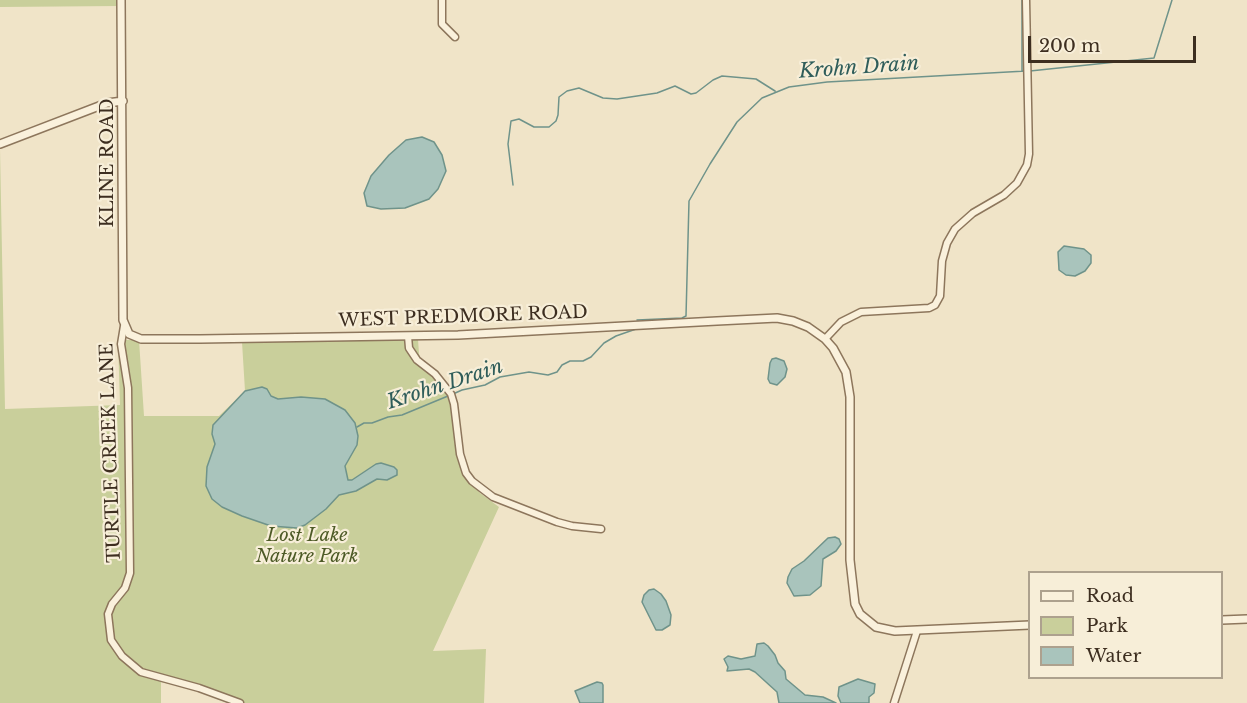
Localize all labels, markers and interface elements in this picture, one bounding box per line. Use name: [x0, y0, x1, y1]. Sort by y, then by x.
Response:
scale bar: [1031, 24, 1199, 62]
text: 200 m: [1039, 35, 1100, 57]
water label: Krohn Drain: [798, 52, 920, 84]
street label: KLINE ROAD: [97, 98, 119, 228]
street label: WEST PREDMORE ROAD: [338, 302, 588, 332]
street label: TURTLE CREEK LANE: [96, 343, 126, 563]
water label: Krohn Drain: [384, 355, 506, 415]
park label: Lost Lake Nature Park: [256, 525, 358, 568]
legend: [1028, 571, 1223, 679]
text: Road: [1086, 585, 1134, 607]
text: Park: [1086, 615, 1128, 637]
text: Water: [1086, 645, 1141, 667]

